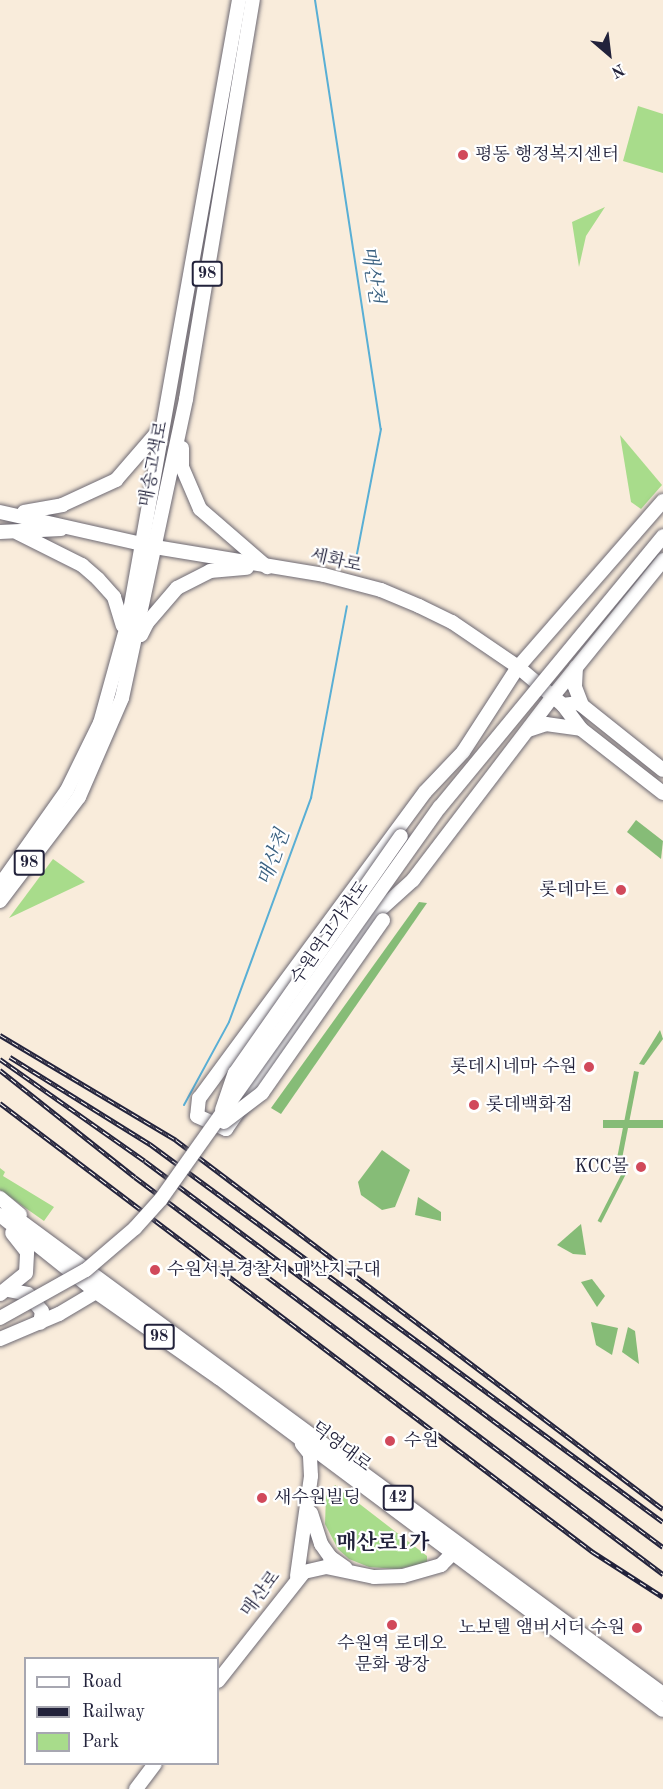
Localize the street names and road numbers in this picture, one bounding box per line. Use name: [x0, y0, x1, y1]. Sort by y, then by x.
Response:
road number: 98: [190, 261, 224, 287]
street label: 매송고색로: [135, 419, 173, 509]
street label: 세화로: [308, 545, 364, 577]
road number: 98: [12, 850, 46, 876]
street label: 수원역고가차도: [286, 877, 374, 989]
road number: 98: [142, 1324, 176, 1350]
street label: 덕영대로: [307, 1417, 375, 1477]
road number: 42: [382, 1485, 414, 1511]
street label: 매산로: [237, 1567, 285, 1621]

